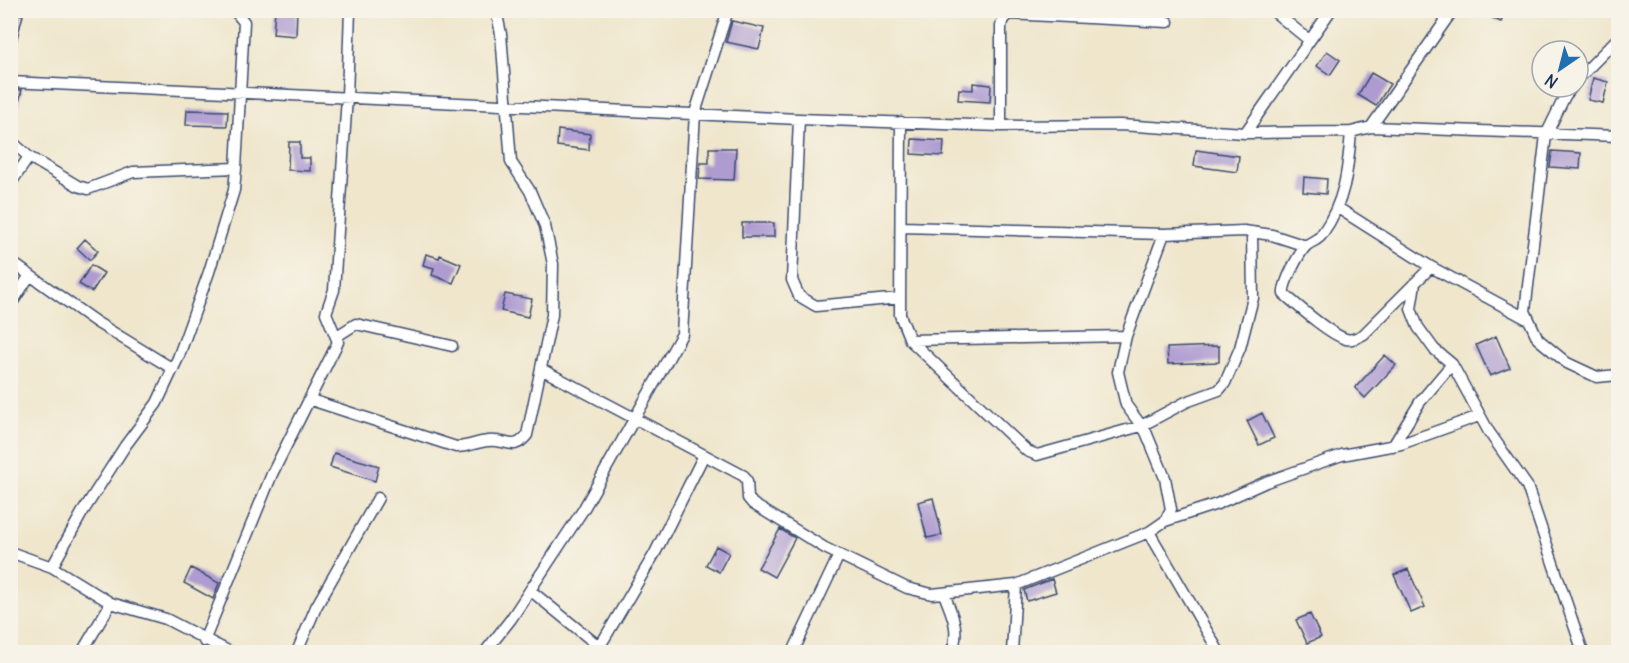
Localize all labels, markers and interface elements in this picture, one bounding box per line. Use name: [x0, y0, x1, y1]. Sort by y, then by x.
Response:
north arrow: [1530, 39, 1590, 99]
text: N: [1541, 70, 1562, 93]

